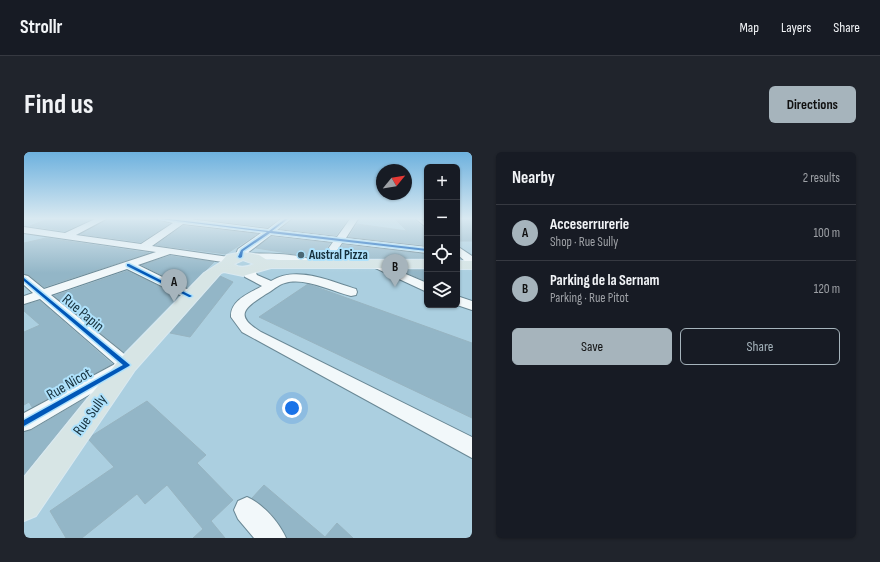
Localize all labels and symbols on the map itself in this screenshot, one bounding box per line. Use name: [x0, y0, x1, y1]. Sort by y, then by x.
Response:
north arrow: [376, 164, 412, 200]
place label: Austral Pizza: [308, 247, 368, 263]
marker: Austral Pizza: [296, 250, 306, 260]
pin: B: [382, 254, 408, 287]
pin: A: [161, 269, 187, 302]
street label: Rue Papin: [58, 290, 108, 336]
street label: Rue Nicot: [43, 363, 95, 404]
street label: Rue Sully: [69, 391, 111, 439]
your location: [282, 398, 302, 418]

